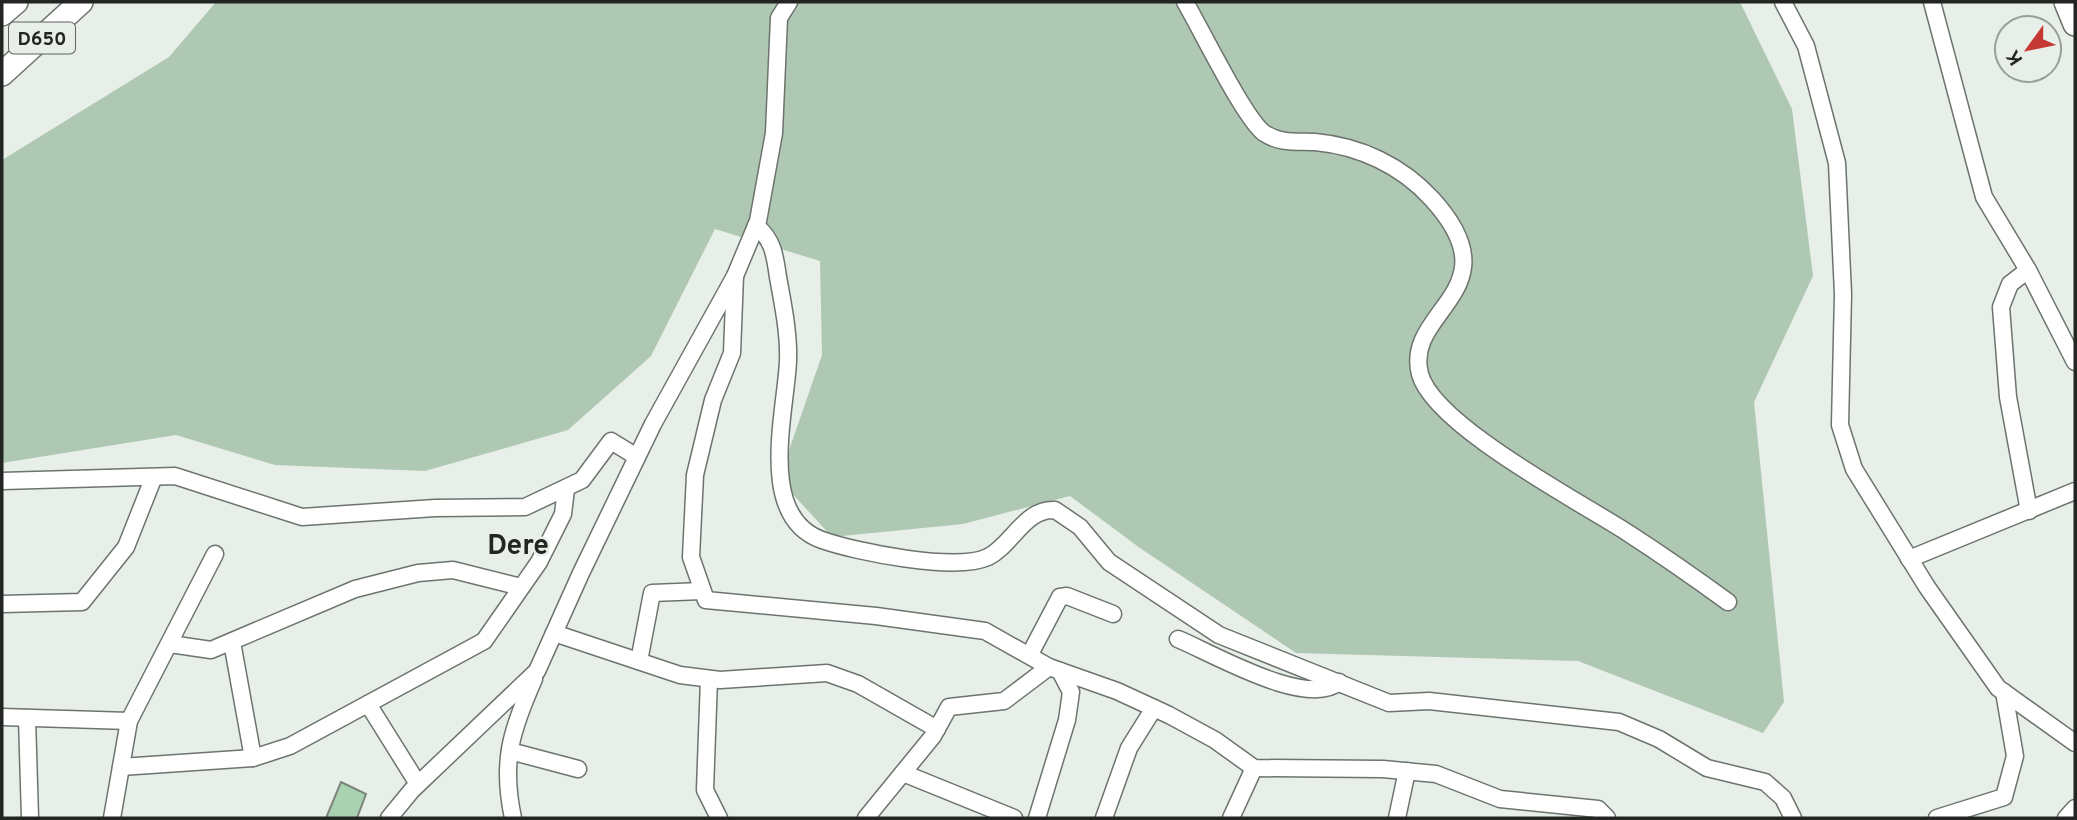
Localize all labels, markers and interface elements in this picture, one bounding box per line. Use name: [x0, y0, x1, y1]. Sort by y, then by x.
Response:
north arrow: [1993, 14, 2063, 84]
road number: D650: [9, 22, 75, 54]
text: K: [2002, 45, 2029, 69]
district label: Dere: [487, 529, 549, 565]

